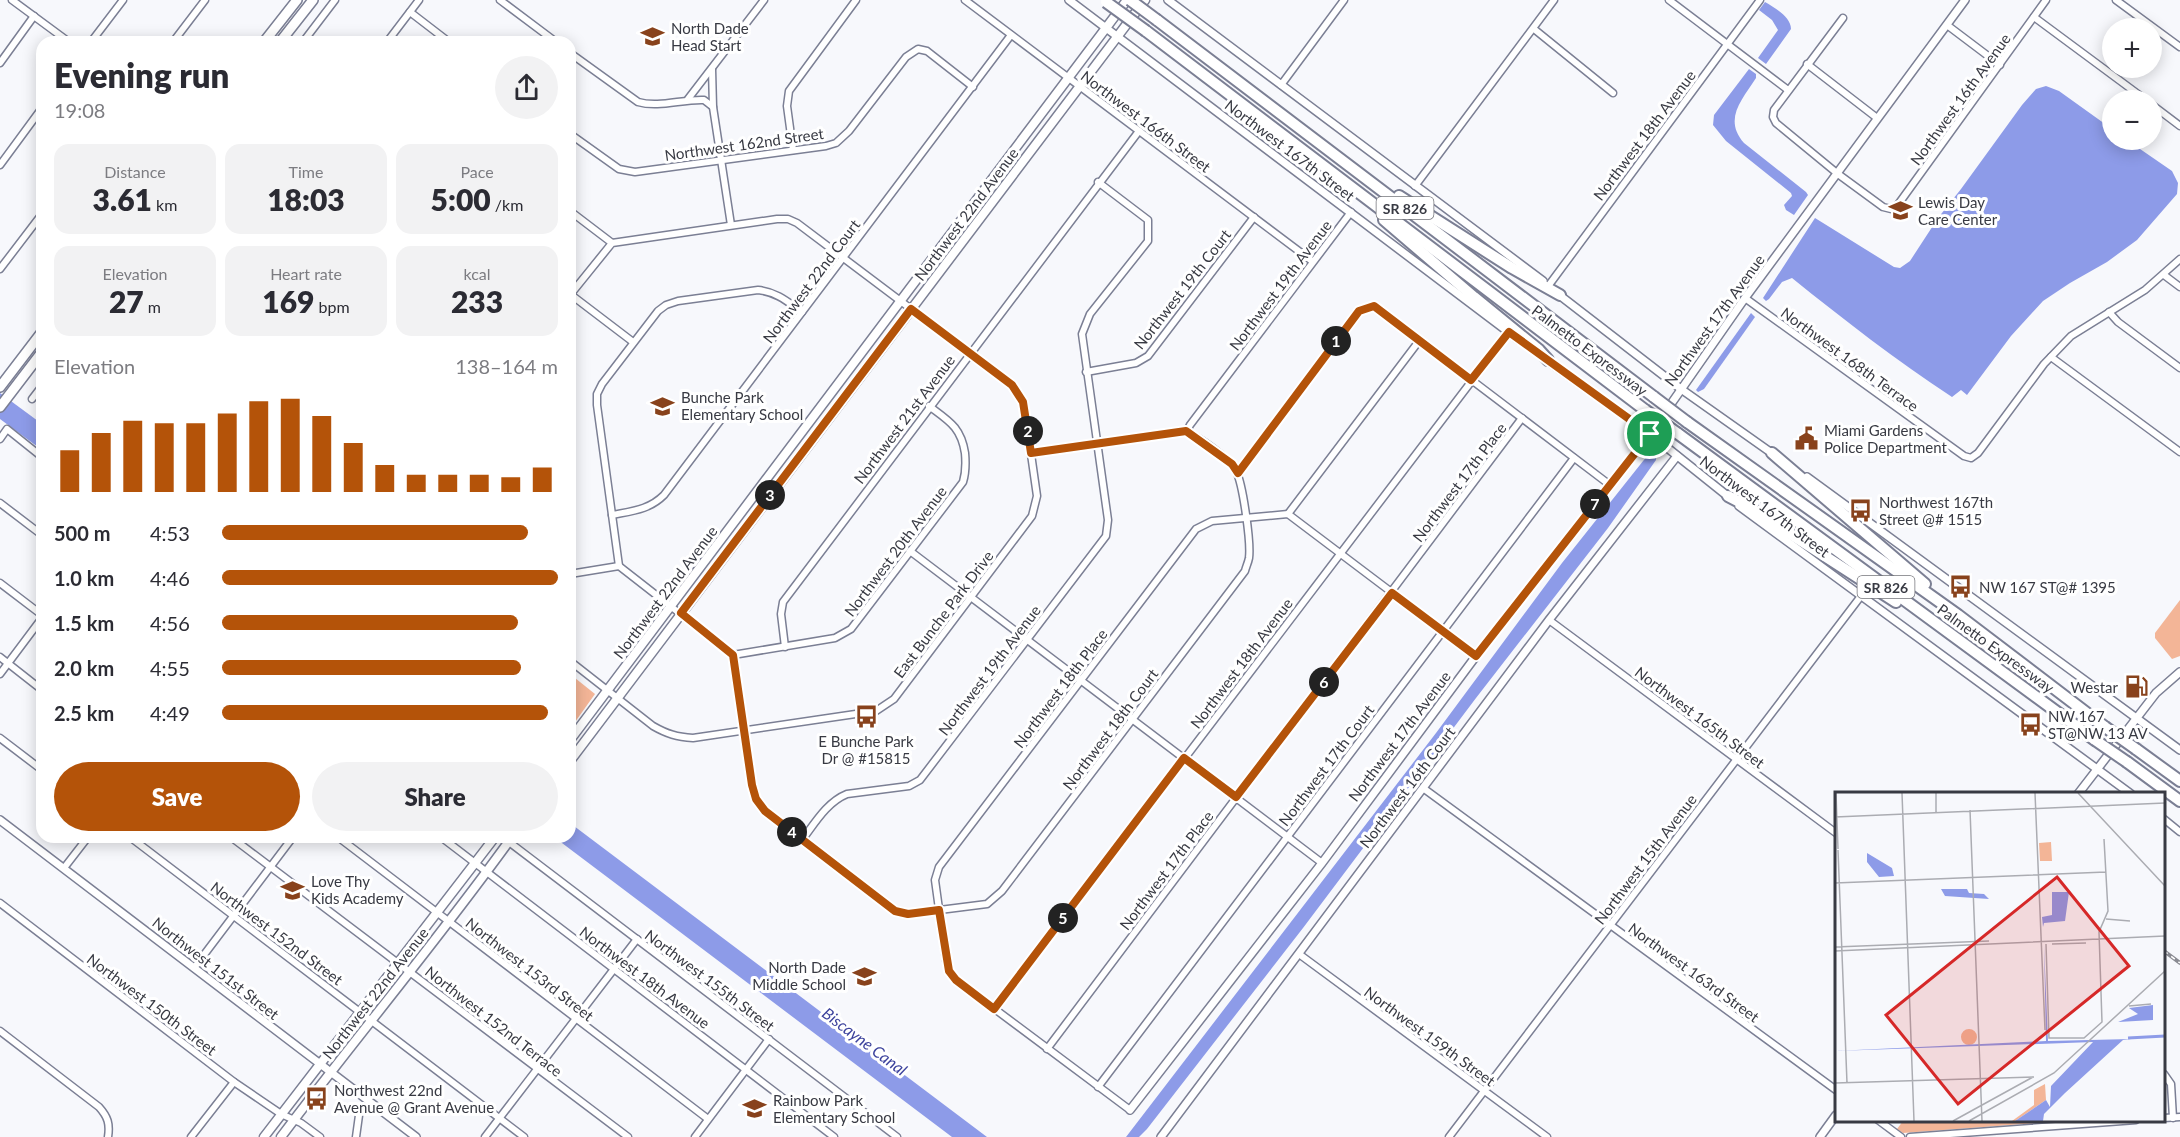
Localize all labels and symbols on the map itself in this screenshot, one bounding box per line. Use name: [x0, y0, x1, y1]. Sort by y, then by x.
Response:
place label: North Dade Head Start: [671, 19, 749, 54]
school or university icon: North Dade Head Start: [640, 24, 666, 50]
street label: Northwest 16th Avenue: [1906, 30, 2014, 168]
street label: Northwest 166th Street: [1078, 66, 1215, 176]
street label: Northwest 18th Avenue: [1589, 66, 1699, 204]
street label: Northwest 167th Street: [1222, 95, 1359, 205]
street label: Northwest 162nd Street: [663, 124, 825, 164]
street label: Northwest 22nd Avenue: [910, 144, 1022, 284]
place label: Lewis Day Care Center: [1918, 193, 1998, 228]
road number: SR 826: [1376, 197, 1434, 219]
school or university icon: Lewis Day Care Center: [1887, 198, 1913, 224]
street label: Northwest 22nd Court: [759, 215, 864, 346]
street label: Northwest 19th Avenue: [1225, 216, 1335, 354]
street label: Northwest 19th Court: [1130, 225, 1235, 352]
street label: Northwest 17th Avenue: [1660, 251, 1768, 389]
street label: Palmetto Expressway: [1529, 301, 1651, 399]
street label: Northwest 168th Terrace: [1778, 303, 1922, 415]
pin: 1: [1321, 326, 1351, 356]
street label: Northwest 21st Avenue: [850, 351, 958, 487]
place label: Bunche Park Elementary School: [681, 388, 803, 423]
school or university icon: Bunche Park Elementary School: [650, 393, 676, 419]
pin: [1624, 408, 1675, 459]
pin: 2: [1013, 416, 1043, 446]
street label: Northwest 17th Place: [1408, 419, 1510, 545]
place label: Miami Gardens Police Department: [1824, 421, 1947, 456]
public building icon: Miami Gardens Police Department: [1793, 426, 1819, 452]
street label: Northwest 167th Street: [1697, 451, 1834, 561]
pin: 3: [755, 480, 785, 510]
street label: Northwest 20th Avenue: [840, 482, 950, 620]
pin: 7: [1580, 489, 1610, 519]
place label: Northwest 167th Street @# 1515: [1879, 493, 1993, 528]
bus stop icon: Northwest 167th Street @# 1515: [1848, 498, 1874, 524]
street label: Northwest 22nd Avenue: [609, 522, 721, 662]
street label: East Bunche Park Drive: [889, 547, 997, 681]
bus stop icon: NW 167 ST@# 1395: [1948, 574, 1974, 600]
road number: SR 826: [1858, 576, 1914, 598]
place label: NW 167 ST@# 1395: [1979, 578, 2116, 596]
street label: Northwest 18th Avenue: [1186, 594, 1296, 732]
street label: Palmetto Expressway: [1934, 600, 2058, 697]
street label: Northwest 19th Avenue: [934, 601, 1044, 739]
street label: Northwest 18th Place: [1009, 625, 1111, 751]
street label: Northwest 165th Street: [1632, 662, 1769, 772]
street label: Northwest 18th Court: [1059, 664, 1162, 793]
pin: 6: [1309, 667, 1339, 697]
street label: Northwest 17th Avenue: [1344, 667, 1454, 805]
fuel station icon: Westar: [2123, 674, 2149, 700]
place label: Westar: [2071, 678, 2119, 696]
street label: Northwest 17th Court: [1275, 700, 1378, 829]
bus stop icon: E Bunche Park Dr @ #15815: [853, 704, 879, 730]
place label: NW 167 ST@NW 13 AV: [2048, 707, 2149, 742]
bus stop icon: NW 167 ST@NW 13 AV: [2017, 712, 2043, 738]
street label: Northwest 16th Court: [1356, 722, 1459, 851]
place label: E Bunche Park Dr @ #15815: [818, 732, 914, 767]
street label: Northwest 15th Avenue: [1590, 790, 1700, 928]
inset map: [1835, 792, 2165, 1122]
street label: Northwest 17th Place: [1115, 807, 1217, 933]
pin: 4: [777, 817, 807, 847]
place label: Love Thy Kids Academy: [311, 872, 404, 907]
school or university icon: Love Thy Kids Academy: [280, 877, 306, 903]
street label: Northwest 152nd Street: [208, 878, 347, 989]
pin: 5: [1048, 903, 1078, 933]
street label: Northwest 151st Street: [149, 913, 283, 1023]
street label: Northwest 153rd Street: [463, 914, 598, 1025]
street label: Northwest 163rd Street: [1625, 919, 1763, 1026]
street label: Northwest 18th Avenue: [576, 922, 714, 1032]
street label: Northwest 22nd Avenue: [318, 924, 432, 1062]
street label: Northwest 155th Street: [642, 925, 779, 1035]
street label: Northwest 150th Street: [84, 949, 221, 1059]
place label: North Dade Middle School: [752, 958, 846, 993]
street label: Northwest 152nd Terrace: [422, 962, 566, 1080]
school or university icon: North Dade Middle School: [851, 963, 877, 989]
street label: Northwest 159th Street: [1361, 982, 1499, 1090]
water label: Biscayne Canal: [819, 1003, 911, 1079]
place label: Northwest 22nd Avenue @ Grant Avenue: [334, 1081, 494, 1116]
bus stop icon: Northwest 22nd Avenue @ Grant Avenue: [303, 1086, 329, 1112]
place label: Rainbow Park Elementary School: [773, 1091, 895, 1126]
school or university icon: Rainbow Park Elementary School: [742, 1096, 768, 1122]

